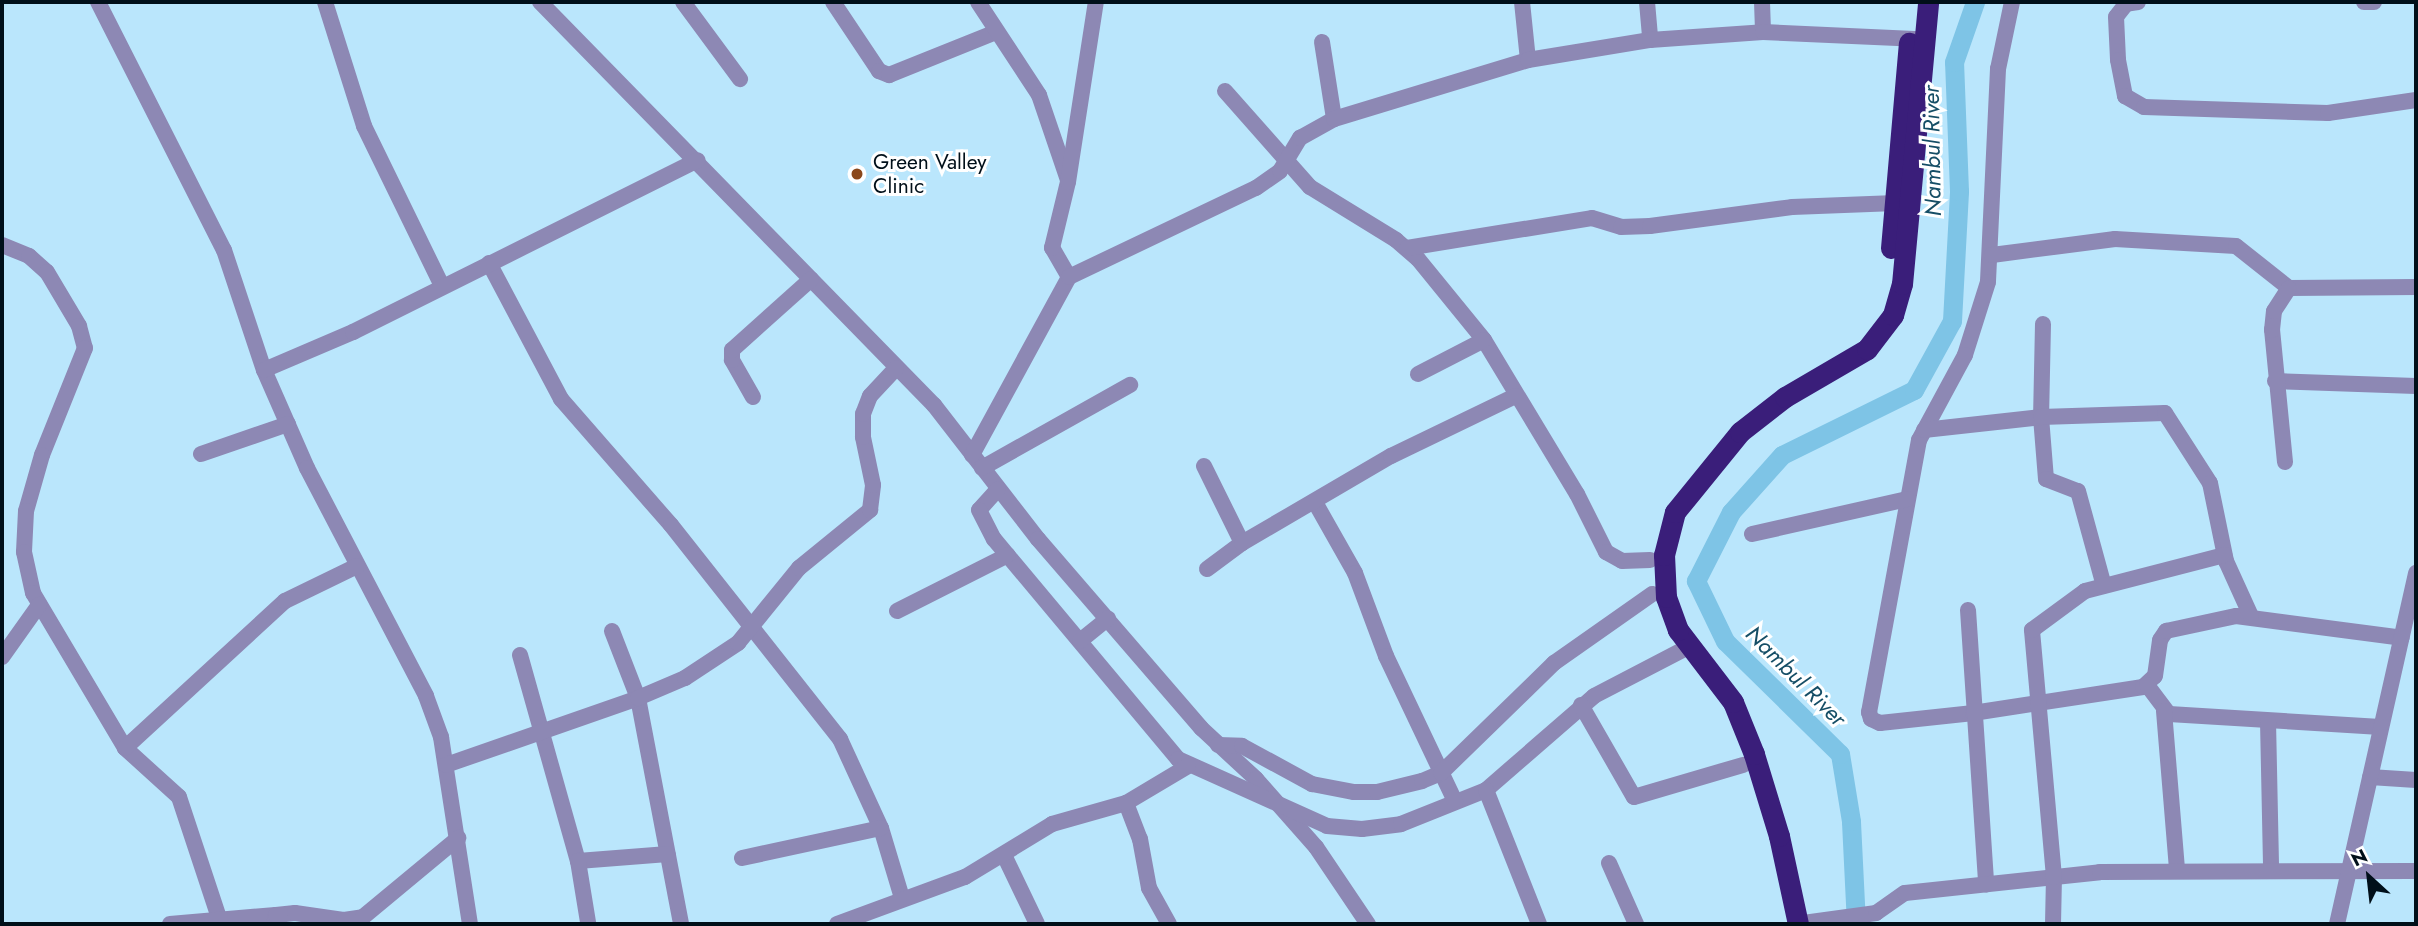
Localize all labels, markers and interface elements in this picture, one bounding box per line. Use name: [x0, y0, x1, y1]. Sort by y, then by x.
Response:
water label: Nambul River: [1917, 85, 1947, 217]
place label: Green Valley Clinic: [873, 149, 986, 199]
marker: Green Valley Clinic: [847, 164, 867, 184]
water label: Nambul River: [1740, 620, 1852, 732]
north arrow: [2334, 842, 2404, 912]
text: N: [2346, 842, 2372, 873]

